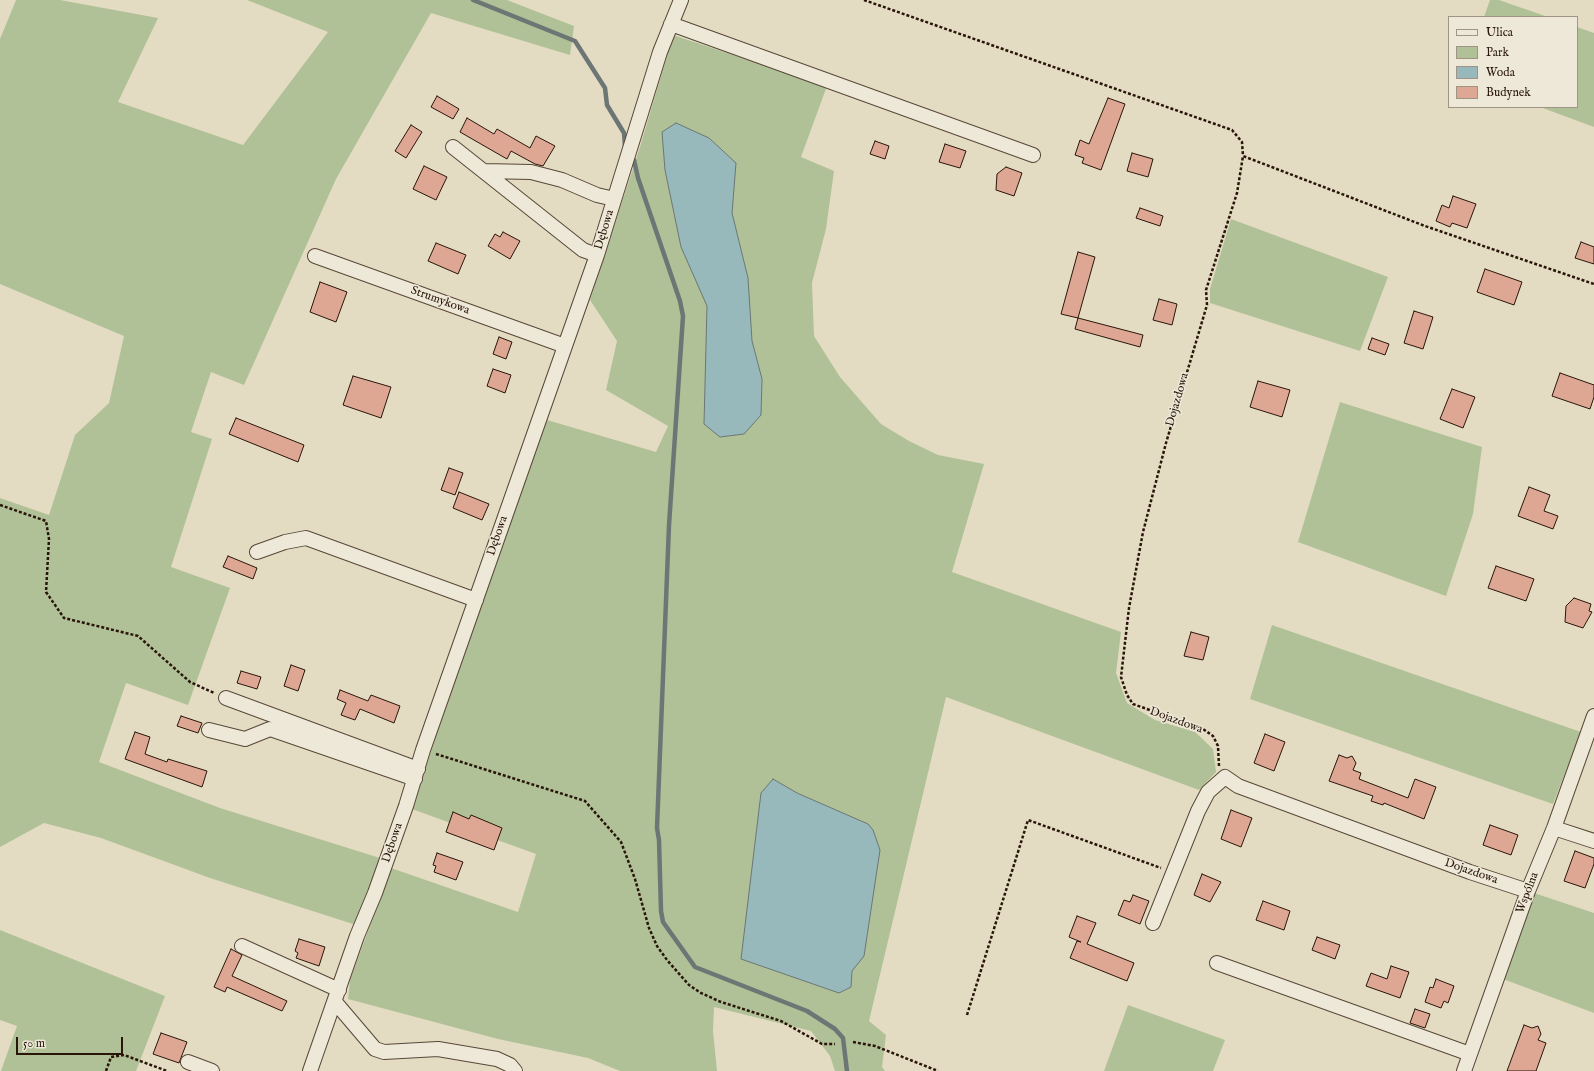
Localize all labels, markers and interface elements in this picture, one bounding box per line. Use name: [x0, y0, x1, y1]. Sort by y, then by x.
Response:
legend: [1448, 16, 1578, 108]
text: Ulica: [1486, 25, 1513, 40]
text: Park: [1486, 45, 1509, 60]
text: Woda: [1486, 65, 1515, 80]
text: Budynek: [1486, 85, 1531, 100]
street label: Dębowa: [592, 208, 618, 252]
street label: Strumykowa: [409, 284, 471, 318]
street label: Dojazdowa: [1163, 371, 1193, 429]
street label: Dębowa: [485, 514, 511, 558]
street label: Dojazdowa: [1147, 705, 1205, 737]
street label: Dębowa: [380, 821, 406, 865]
street label: Dojazdowa: [1442, 856, 1500, 888]
street label: Wspólna: [1514, 870, 1542, 916]
scale bar: [18, 1029, 125, 1055]
text: 50 m: [23, 1036, 45, 1051]

